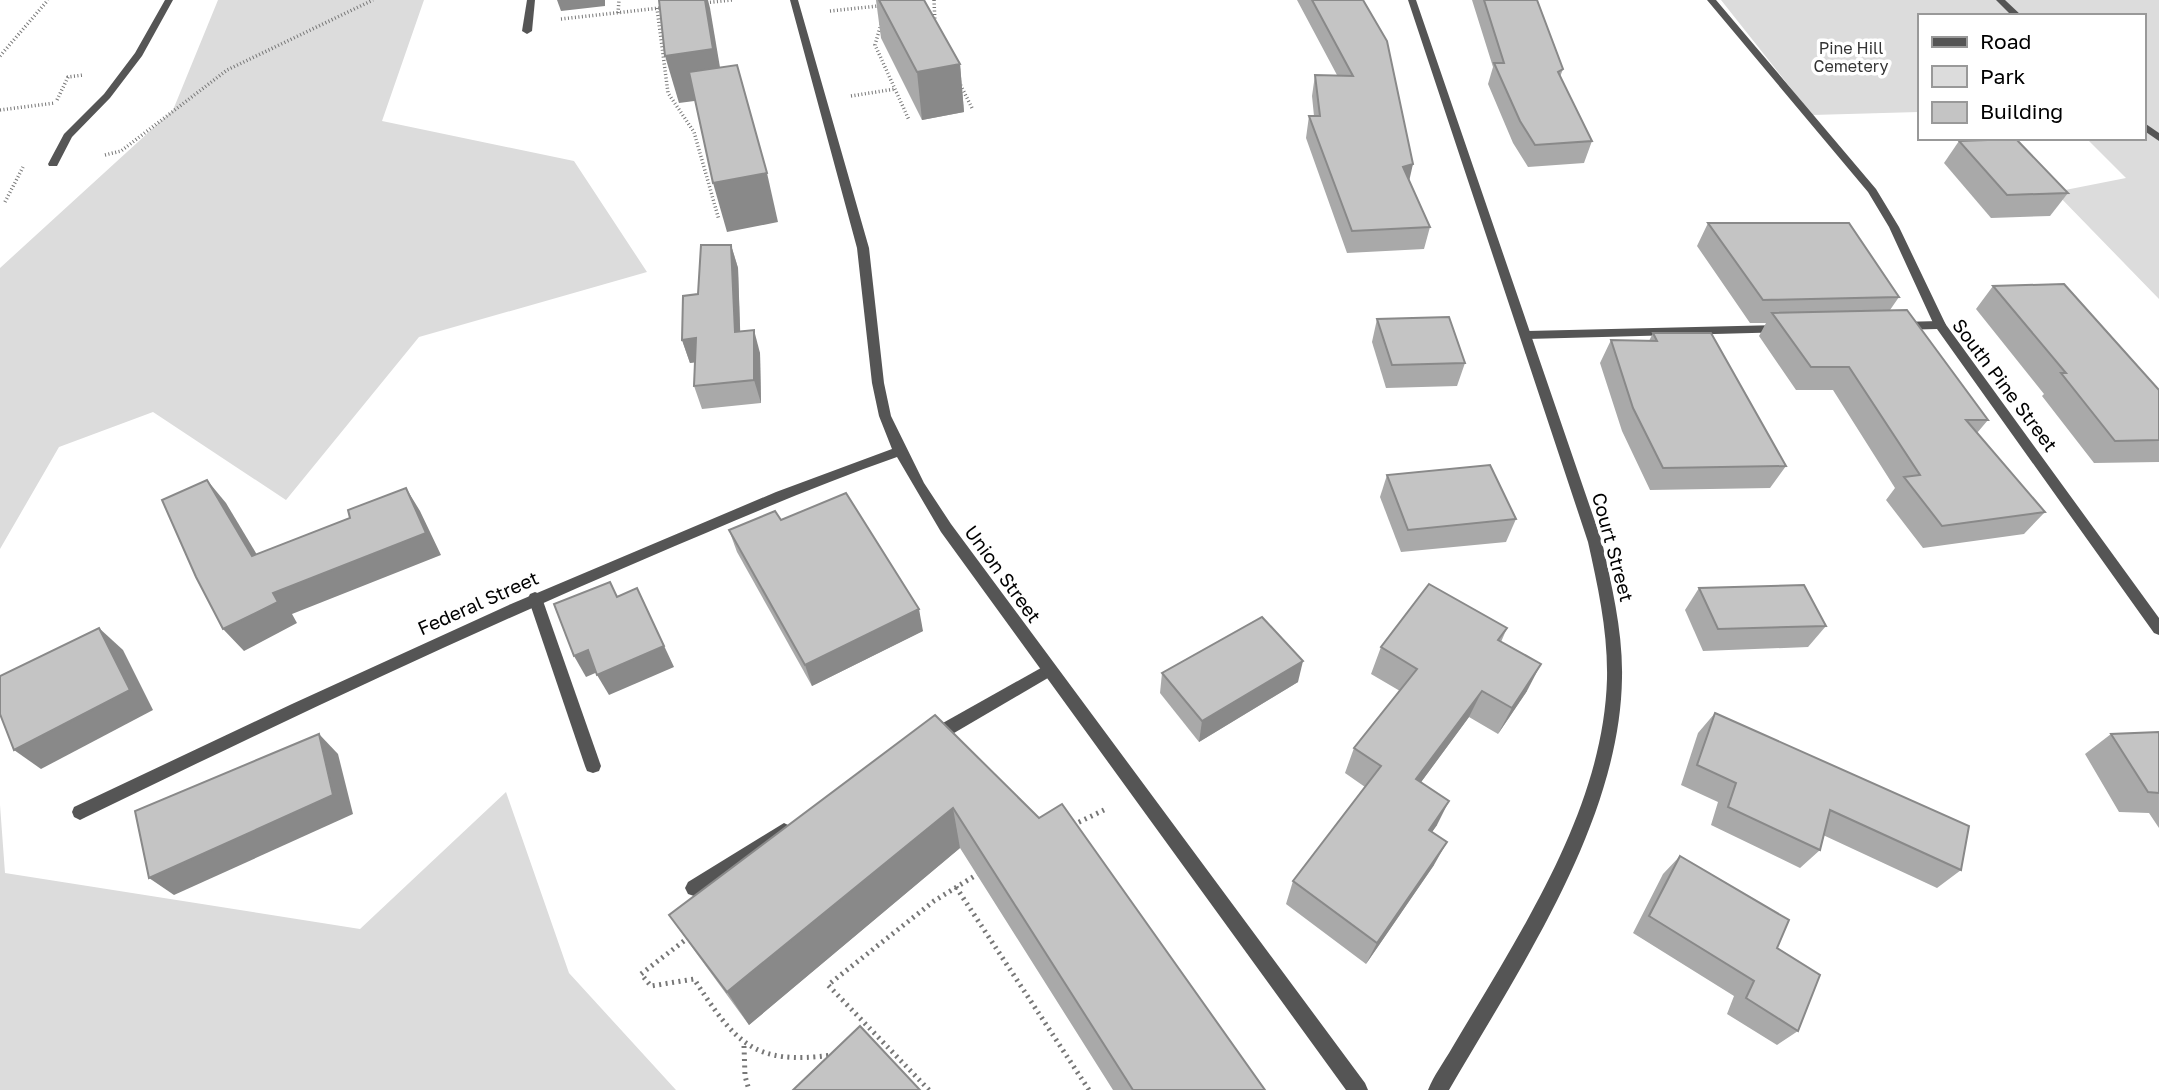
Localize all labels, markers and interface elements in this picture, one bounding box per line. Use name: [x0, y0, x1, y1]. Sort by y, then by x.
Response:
legend: [1918, 14, 2145, 140]
text: Road: [1980, 28, 2031, 54]
park label: Pine Hill Cemetery: [1814, 38, 1889, 76]
text: Park: [1980, 63, 2026, 89]
text: Building: [1980, 98, 2063, 124]
street label: South Pine Street: [1948, 314, 2063, 456]
street label: Court Street: [1588, 490, 1639, 604]
street label: Union Street: [960, 521, 1046, 627]
street label: Federal Street: [414, 566, 542, 639]

